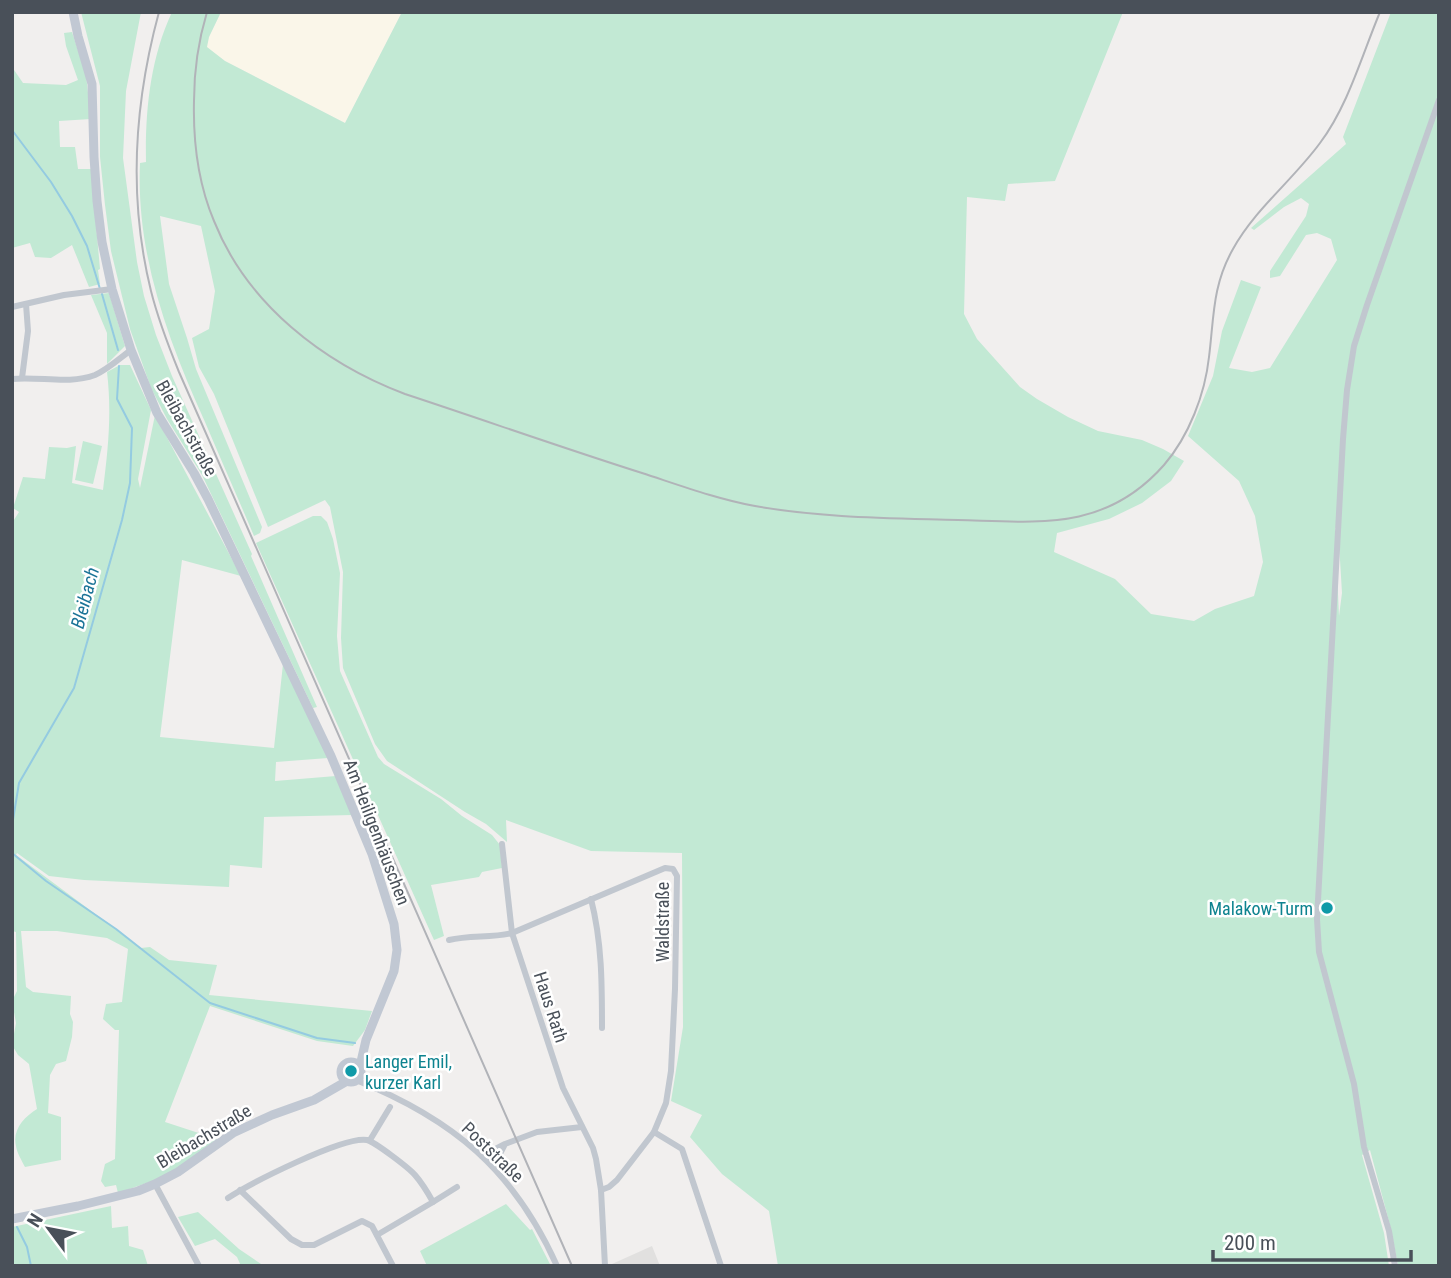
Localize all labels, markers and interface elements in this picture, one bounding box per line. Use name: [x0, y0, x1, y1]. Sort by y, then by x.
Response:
street label: Bleibachstraße: [152, 376, 222, 480]
water label: Bleibach: [66, 565, 104, 631]
street label: Am Heiligenhäuschen: [340, 756, 414, 908]
street label: Waldstraße: [652, 882, 673, 962]
place label: Malakow-Turm: [1208, 898, 1313, 919]
marker: Malakow-Turm: [1319, 900, 1335, 916]
street label: Haus Rath: [530, 969, 572, 1045]
place label: Langer Emil, kurzer Karl: [365, 1051, 452, 1093]
marker: Langer Emil, kurzer Karl: [343, 1063, 359, 1079]
street label: Bleibachstraße: [153, 1100, 255, 1172]
street label: Poststraße: [458, 1118, 528, 1186]
north arrow: [14, 1194, 84, 1264]
text: N: [22, 1209, 48, 1231]
scale bar: [1213, 1218, 1411, 1262]
text: 200 m: [1224, 1231, 1276, 1255]

